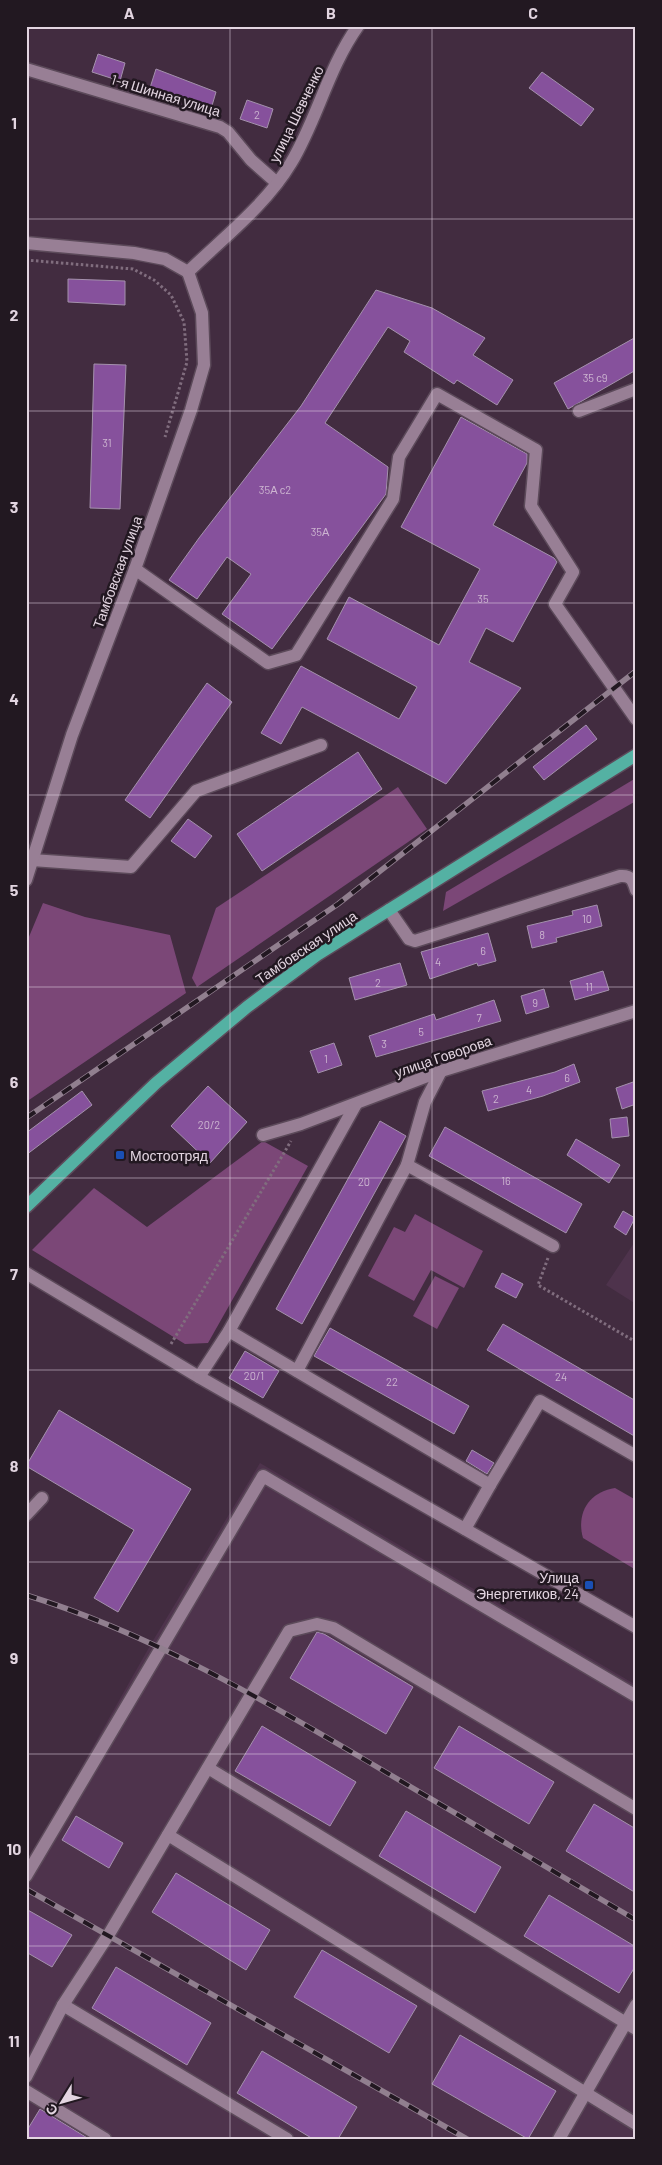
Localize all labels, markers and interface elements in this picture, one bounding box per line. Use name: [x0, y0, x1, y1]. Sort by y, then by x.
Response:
text: A: [124, 3, 135, 22]
text: B: [326, 3, 336, 22]
text: C: [528, 3, 538, 22]
street label: улица Шевченко: [265, 63, 327, 165]
street label: 1-я Шинная улица: [109, 70, 223, 120]
house number: 2: [254, 108, 260, 121]
text: 1: [11, 113, 17, 132]
text: 2: [10, 305, 19, 324]
house number: 35 с9: [583, 371, 608, 384]
house number: 31: [102, 436, 112, 449]
house number: 35А с2: [259, 483, 291, 496]
text: 3: [10, 497, 18, 516]
street label: Тамбовская улица: [89, 513, 145, 631]
house number: 35А: [311, 525, 330, 538]
house number: 35: [477, 592, 489, 605]
text: 4: [9, 689, 19, 708]
text: 5: [10, 880, 19, 899]
street label: Тамбовская улица: [252, 907, 360, 987]
house number: 10: [582, 912, 592, 925]
house number: 8: [539, 928, 545, 941]
house number: 6: [480, 944, 486, 957]
house number: 4: [435, 955, 441, 968]
house number: 2: [375, 976, 381, 989]
house number: 11: [585, 980, 593, 993]
house number: 9: [532, 996, 538, 1009]
house number: 7: [476, 1011, 482, 1024]
house number: 5: [418, 1025, 424, 1038]
street label: улица Говорова: [392, 1031, 494, 1081]
house number: 3: [381, 1037, 387, 1050]
house number: 1: [324, 1052, 328, 1065]
house number: 6: [564, 1071, 570, 1084]
text: 6: [10, 1072, 19, 1091]
house number: 4: [526, 1083, 532, 1096]
house number: 2: [493, 1092, 499, 1105]
house number: 20/2: [198, 1118, 220, 1131]
place label: Мостоотряд: [130, 1147, 208, 1164]
marker: Мостоотряд: [114, 1149, 126, 1161]
house number: 16: [501, 1174, 511, 1187]
house number: 20: [358, 1175, 370, 1188]
text: 7: [10, 1264, 18, 1283]
house number: 20/1: [244, 1369, 264, 1382]
house number: 24: [555, 1370, 567, 1383]
house number: 22: [386, 1375, 398, 1388]
text: 8: [10, 1456, 19, 1475]
place label: Улица Энергетиков, 24: [476, 1569, 579, 1602]
marker: Улица Энергетиков, 24: [583, 1579, 595, 1591]
text: 9: [10, 1648, 18, 1667]
text: 10: [7, 1839, 21, 1858]
text: 11: [8, 2031, 20, 2050]
north arrow: [38, 2078, 88, 2128]
text: С: [41, 2101, 61, 2119]

